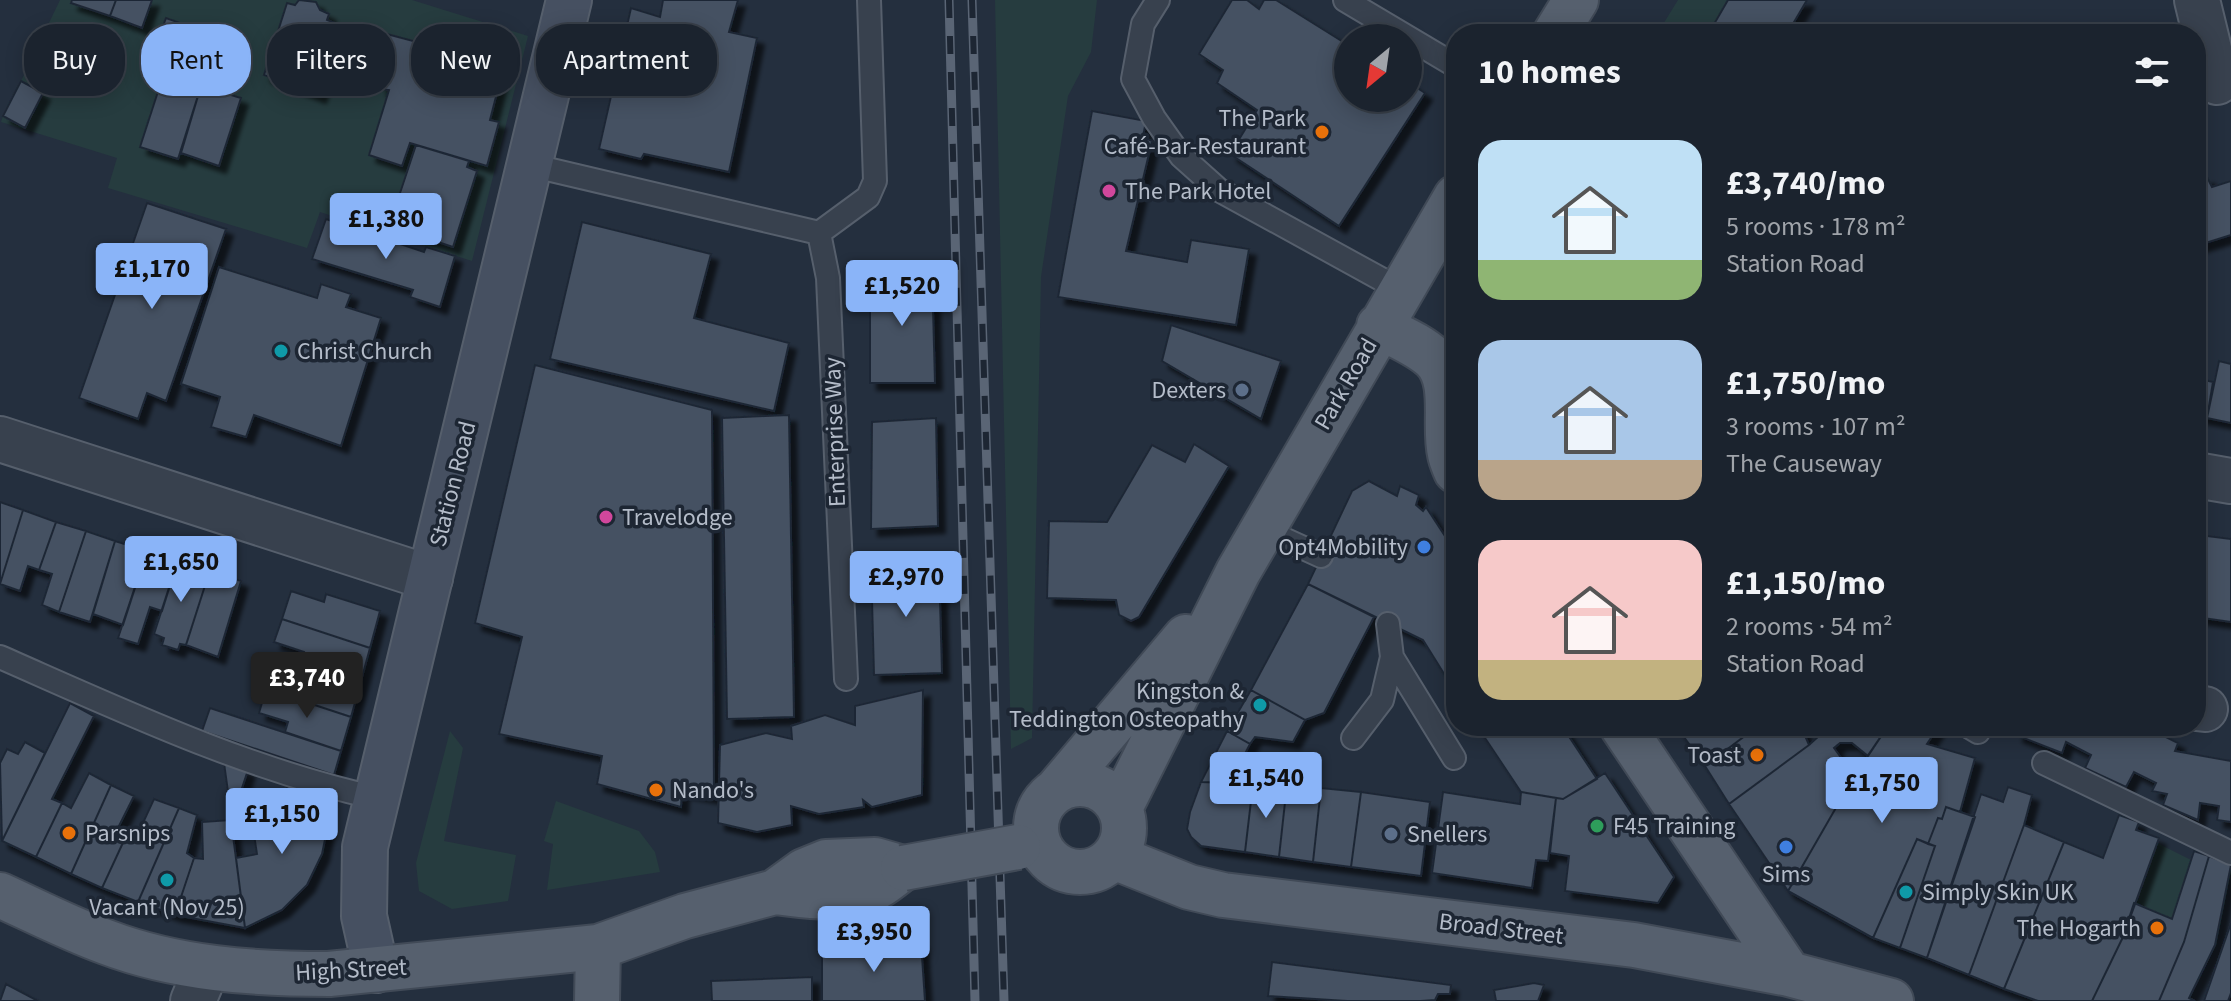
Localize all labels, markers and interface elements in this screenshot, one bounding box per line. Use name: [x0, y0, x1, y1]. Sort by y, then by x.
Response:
chip: Buy: [24, 24, 125, 96]
chip: Rent: [141, 24, 251, 96]
chip: Filters: [267, 24, 395, 96]
chip: New: [411, 24, 520, 96]
chip: Apartment: [536, 24, 717, 96]
north arrow: [1334, 24, 1422, 112]
map controls: [1334, 24, 1422, 112]
text: 10 homes: [1478, 48, 1621, 97]
icon: filters: [2130, 50, 2174, 94]
place label: The Park Café-Bar-Restaurant: [1104, 101, 1306, 164]
marker: The Park Café-Bar-Restaurant: [1313, 123, 1331, 141]
text: £3,740/mo: [1726, 159, 1886, 208]
icon: home: [1542, 172, 1638, 268]
place label: The Park Hotel: [1125, 174, 1271, 209]
marker: The Park Hotel: [1100, 182, 1118, 200]
pin: £1,380: [321, 193, 451, 261]
text: £1,380: [348, 200, 424, 237]
text: 5 rooms · 178 m²: [1726, 208, 1905, 245]
pin: £1,170: [87, 243, 217, 311]
text: Station Road: [1726, 245, 1865, 282]
text: £1,170: [114, 250, 190, 287]
pin: £1,520: [837, 260, 967, 328]
text: £1,520: [864, 267, 940, 304]
street label: Park Road: [1306, 331, 1386, 437]
place label: Christ Church: [297, 334, 432, 369]
marker: Christ Church: [272, 342, 290, 360]
street label: Enterprise Way: [815, 356, 855, 508]
text: £1,750/mo: [1726, 359, 1886, 408]
icon: home: [1542, 372, 1638, 468]
place label: Dexters: [1151, 373, 1226, 408]
marker: Dexters: [1233, 381, 1251, 399]
text: 3 rooms · 107 m²: [1726, 408, 1905, 445]
street label: Station Road: [421, 418, 485, 550]
text: The Causeway: [1726, 445, 1882, 482]
place label: Travelodge: [622, 500, 733, 535]
marker: Travelodge: [597, 508, 615, 526]
place label: Opt4Mobility: [1278, 530, 1408, 565]
pin: £1,650: [116, 536, 246, 604]
marker: Opt4Mobility: [1415, 538, 1433, 556]
text: £1,650: [143, 543, 219, 580]
pin: £2,970: [841, 551, 971, 619]
text: £2,970: [868, 558, 944, 595]
text: £1,150/mo: [1726, 559, 1886, 608]
icon: home: [1542, 572, 1638, 668]
text: 2 rooms · 54 m²: [1726, 608, 1893, 645]
text: Station Road: [1726, 645, 1865, 682]
pin: £3,740: [242, 652, 372, 720]
text: £3,740: [269, 659, 345, 696]
place label: Kingston & Teddington Osteopathy: [1009, 674, 1244, 737]
marker: Kingston & Teddington Osteopathy: [1251, 696, 1269, 714]
place label: Toast: [1687, 738, 1741, 773]
marker: Toast: [1748, 746, 1766, 764]
pin: £1,540: [1201, 752, 1331, 820]
pin: £1,750: [1817, 757, 1947, 825]
text: £1,540: [1228, 759, 1304, 796]
text: £1,750: [1844, 764, 1920, 801]
place label: Nando's: [672, 773, 754, 808]
marker: Nando's: [647, 781, 665, 799]
pin: £1,150: [217, 788, 347, 856]
text: £1,150: [244, 795, 320, 832]
place label: F45 Training: [1613, 809, 1735, 844]
place label: Parsnips: [85, 816, 170, 851]
place label: Snellers: [1407, 817, 1487, 852]
marker: F45 Training: [1588, 817, 1606, 835]
marker: Parsnips: [60, 824, 78, 842]
marker: Snellers: [1382, 825, 1400, 843]
marker: Sims: [1777, 838, 1795, 856]
place label: Sims: [1762, 857, 1810, 892]
marker: Vacant (Nov 25): [158, 871, 176, 889]
place label: Simply Skin UK: [1922, 875, 2074, 910]
marker: Simply Skin UK: [1897, 883, 1915, 901]
place label: Vacant (Nov 25): [89, 890, 245, 925]
street label: Broad Street: [1437, 904, 1565, 954]
pin: £3,950: [809, 906, 939, 974]
place label: The Hogarth: [2016, 911, 2141, 946]
text: £3,950: [836, 913, 912, 950]
marker: The Hogarth: [2148, 919, 2166, 937]
street label: High Street: [294, 950, 408, 990]

